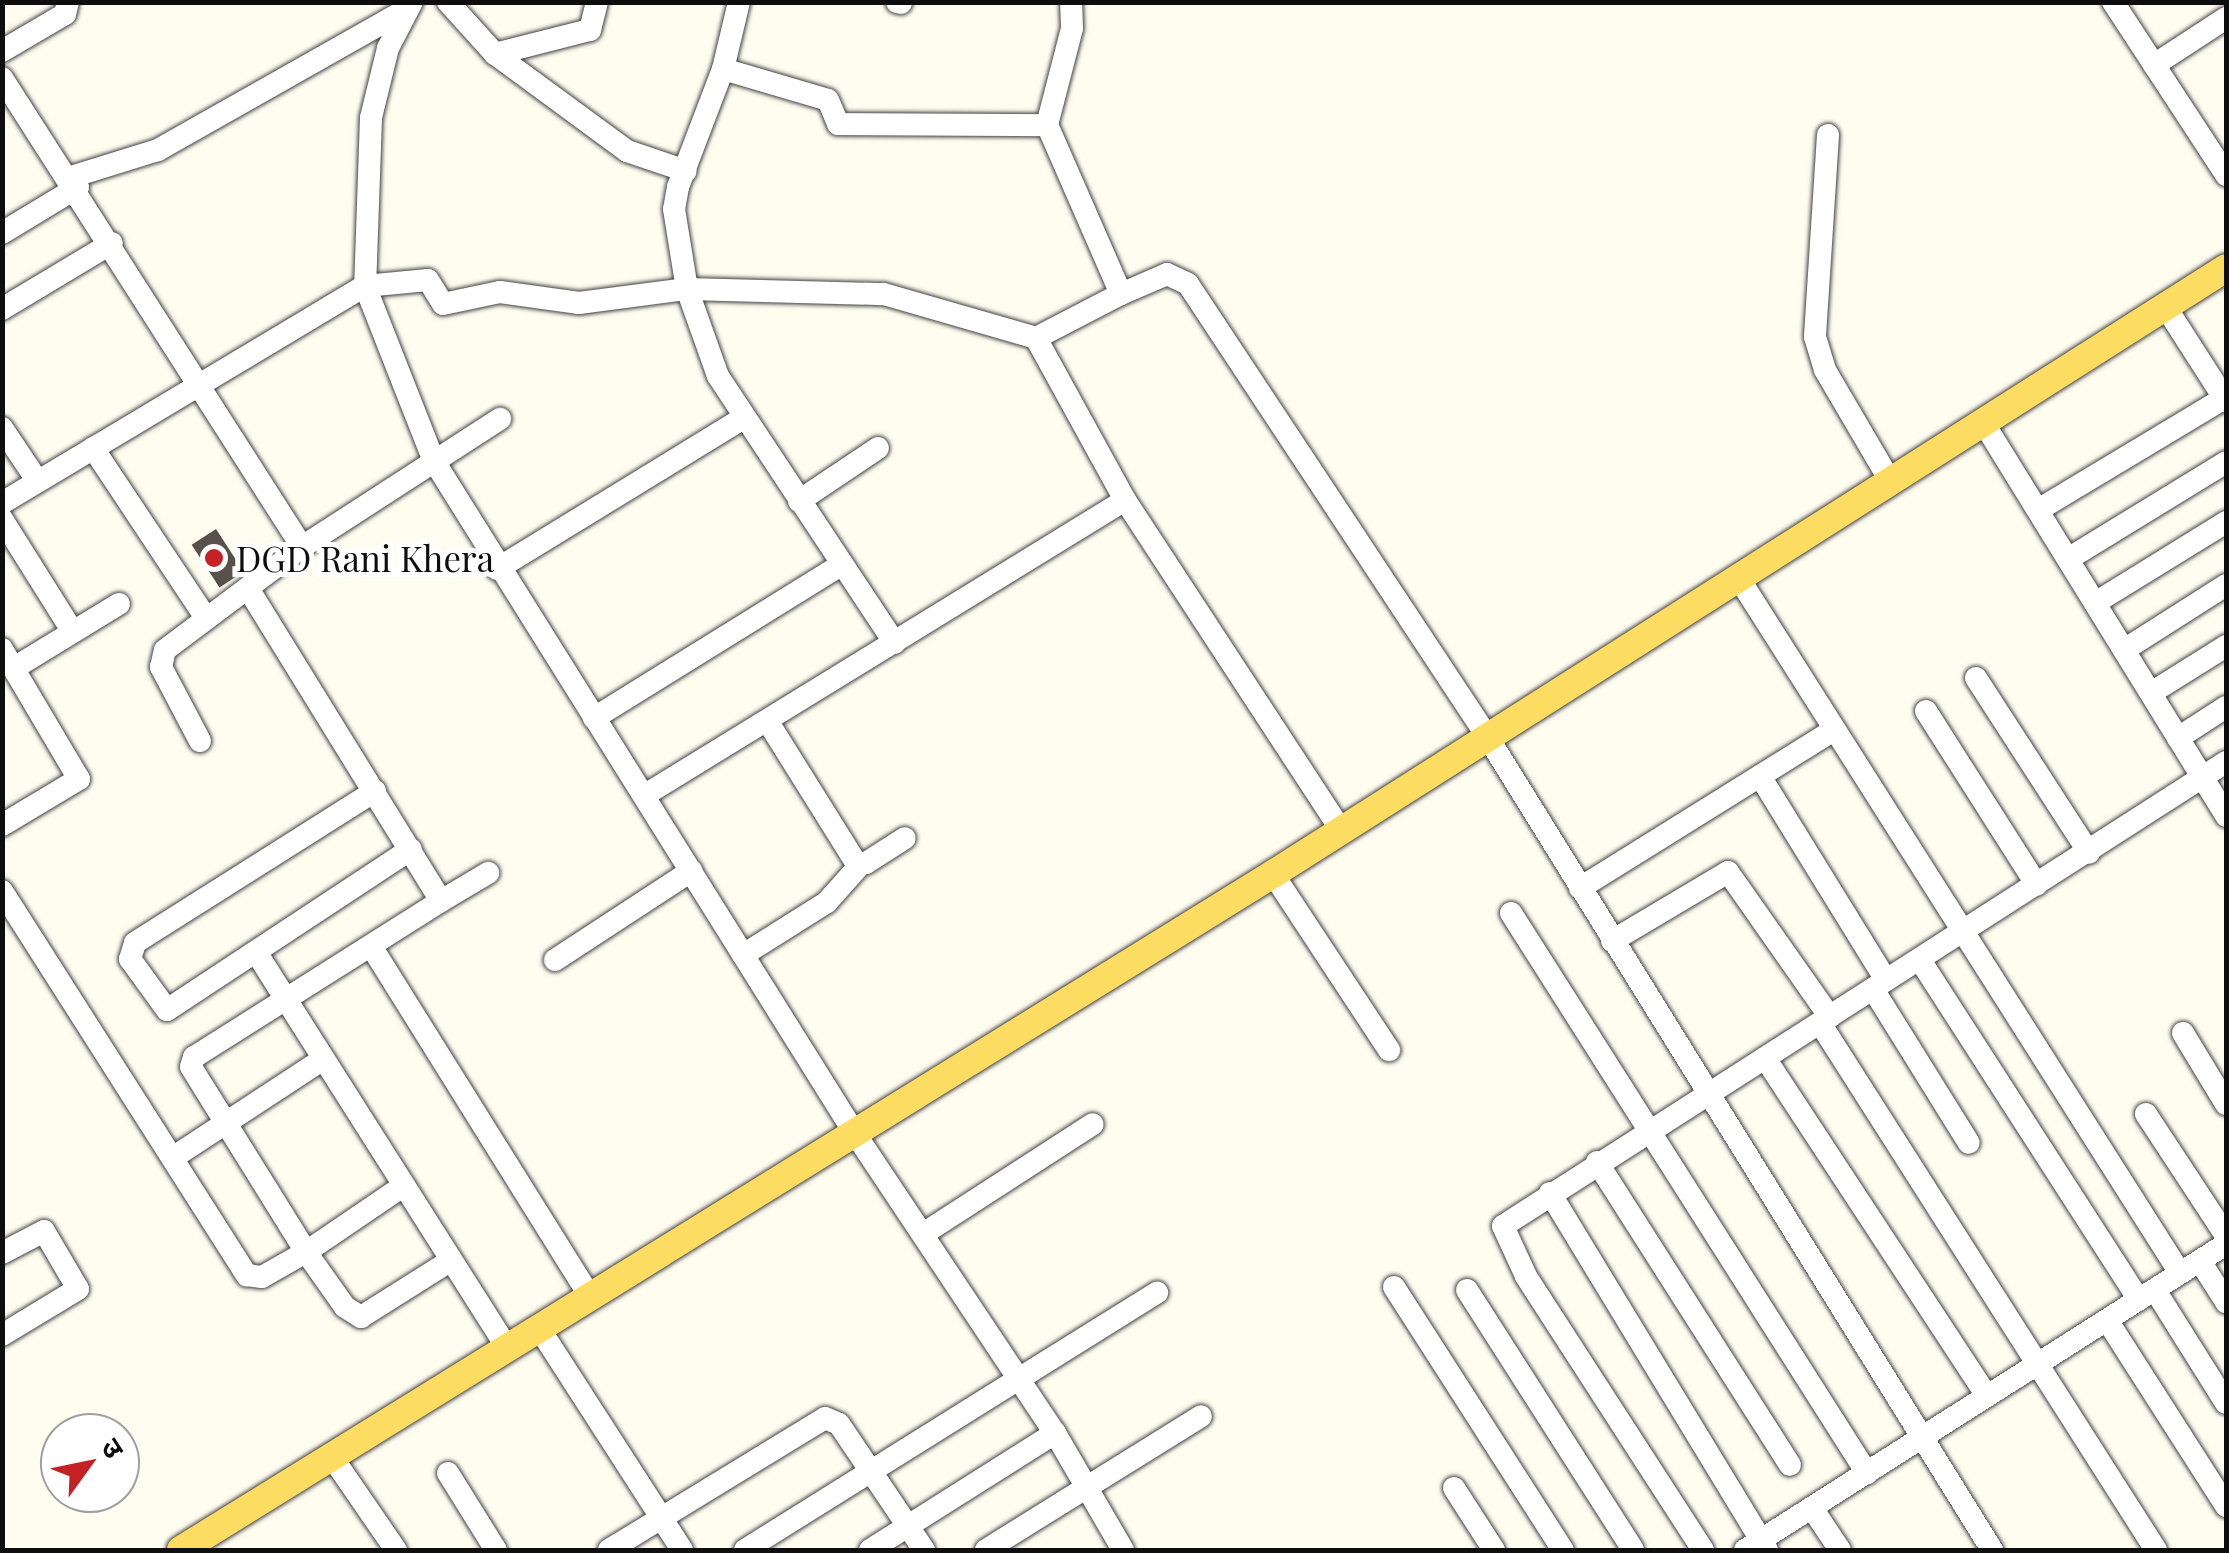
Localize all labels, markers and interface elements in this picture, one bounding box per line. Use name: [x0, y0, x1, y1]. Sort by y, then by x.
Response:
place label: DGD Rani Khera: [236, 537, 494, 579]
marker: DGD Rani Khera: [201, 545, 227, 571]
north arrow: [40, 1413, 140, 1513]
text: उ: [94, 1431, 134, 1464]

